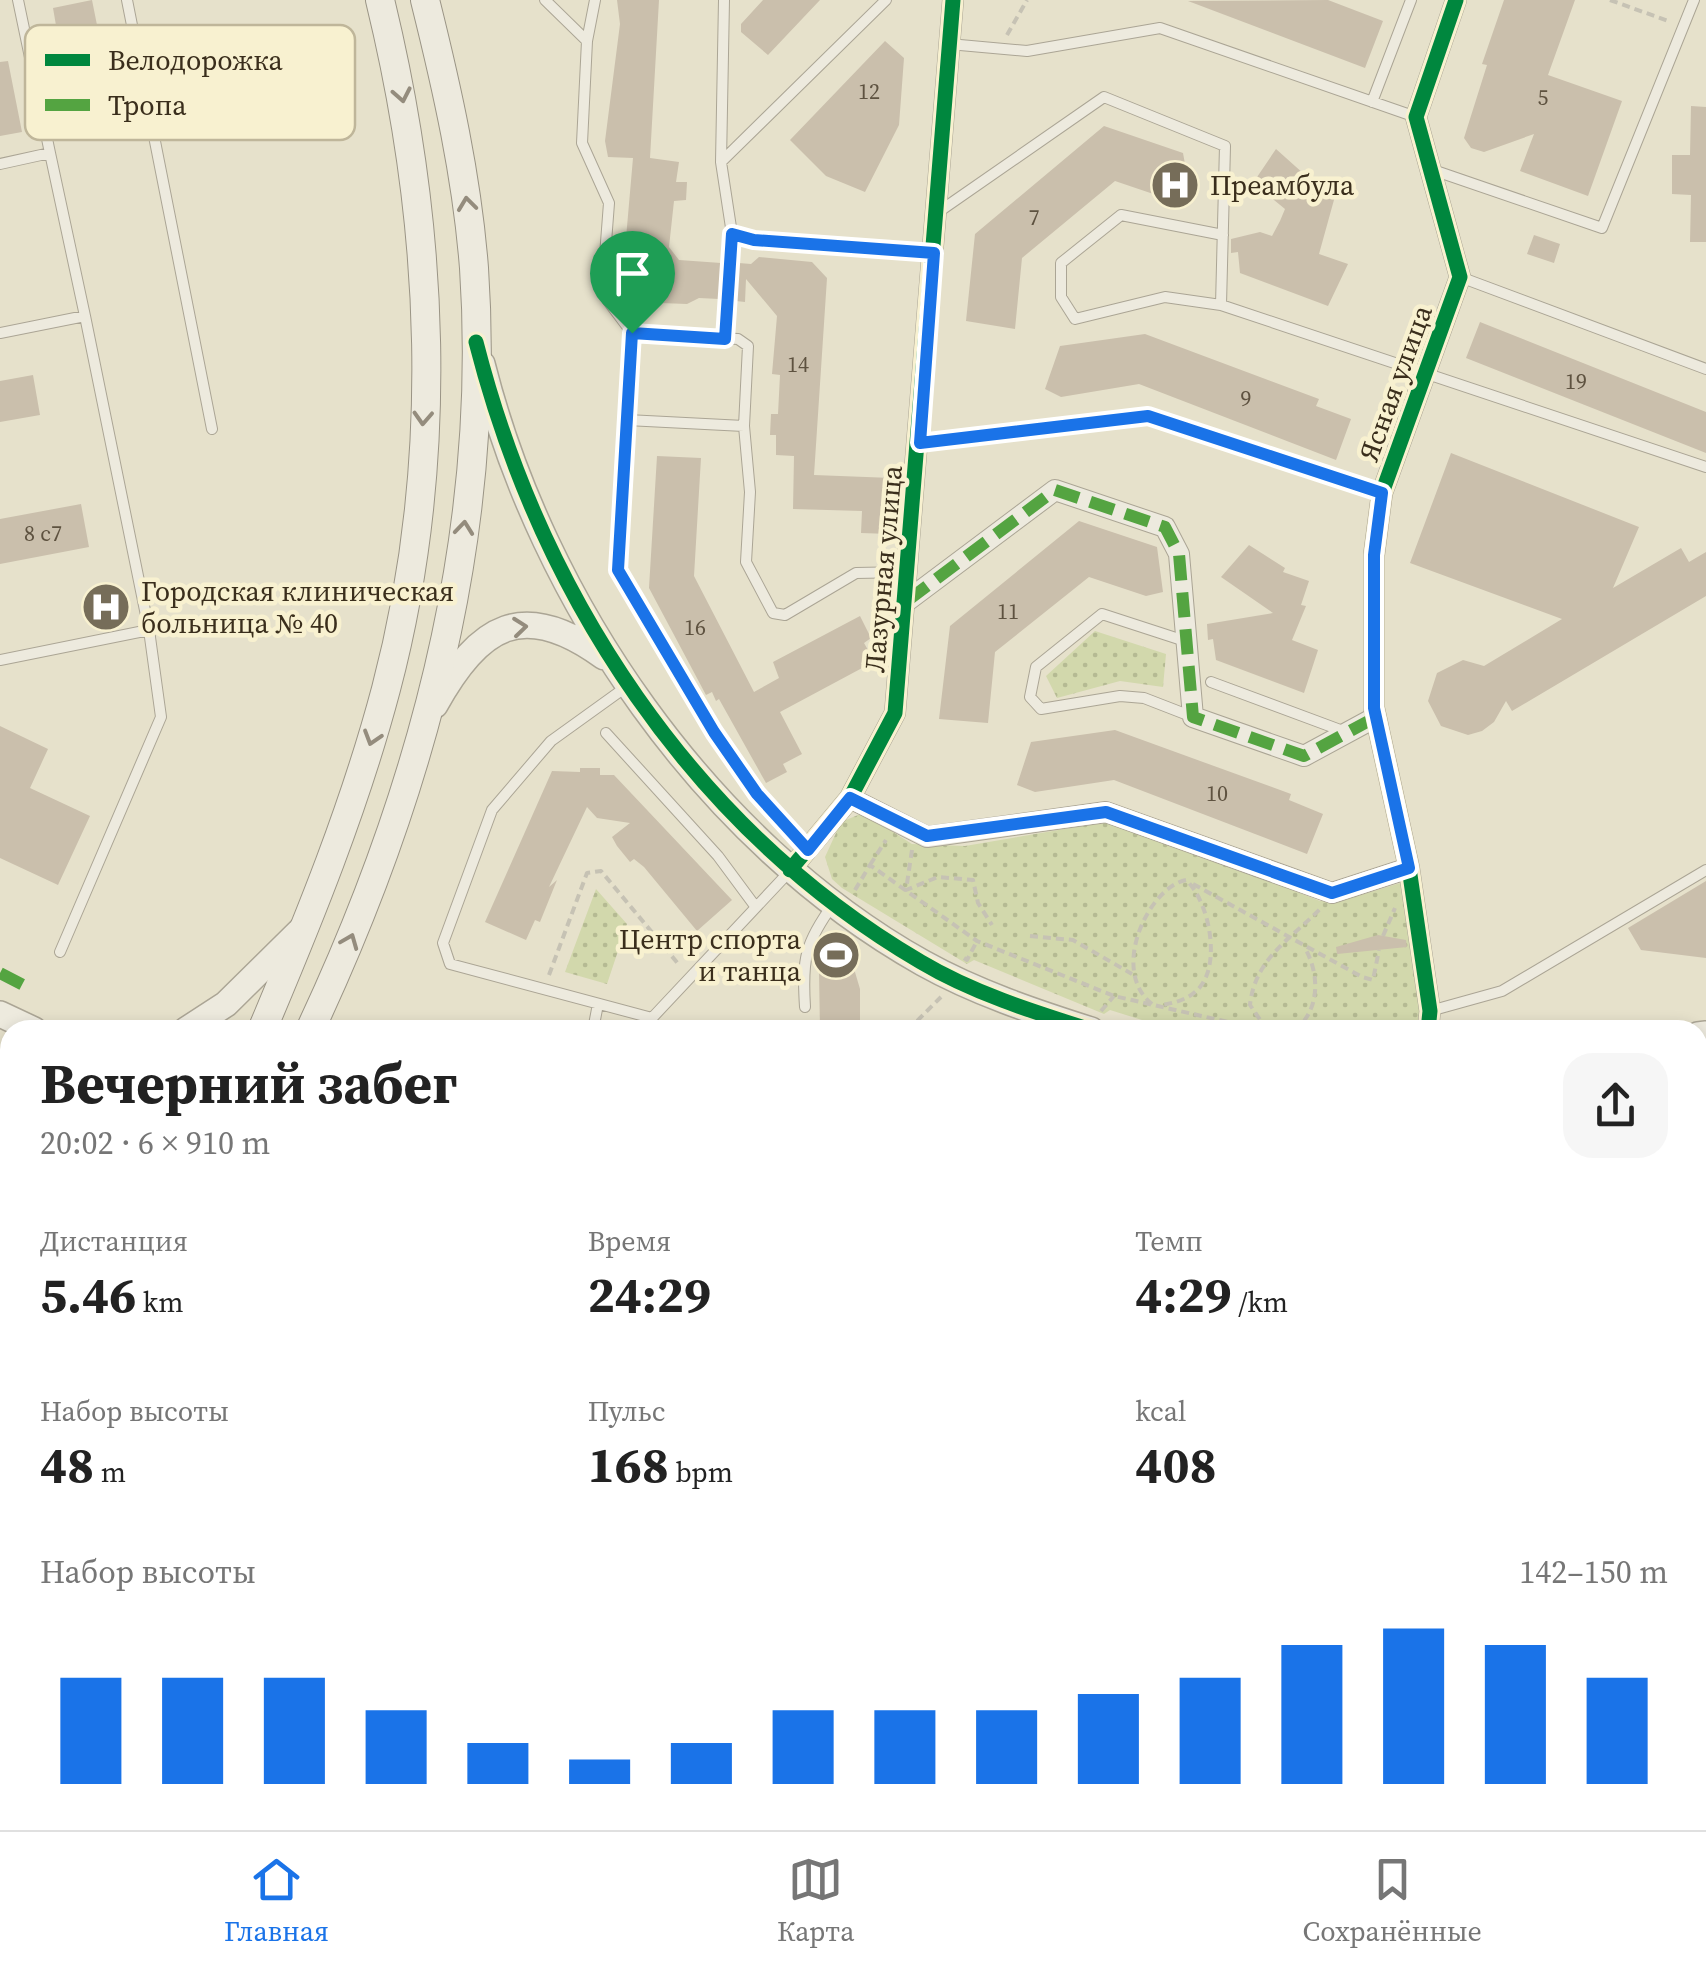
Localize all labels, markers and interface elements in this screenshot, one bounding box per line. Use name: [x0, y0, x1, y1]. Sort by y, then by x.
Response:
legend: [25, 25, 355, 140]
text: Велодорожка: [108, 41, 283, 79]
house number: 12: [858, 76, 880, 106]
house number: 5: [1537, 82, 1549, 112]
text: Тропа: [108, 86, 187, 124]
one-way arrow: [391, 87, 412, 103]
hospital icon: Преамбула: [1149, 159, 1201, 211]
place label: Преамбула: [1210, 166, 1355, 204]
one-way arrow: [457, 196, 478, 212]
house number: 7: [1028, 202, 1040, 232]
pin: [590, 231, 675, 334]
icon: arrive: [605, 246, 660, 301]
street label: Ясная улица: [1349, 299, 1441, 466]
house number: 14: [787, 349, 809, 379]
house number: 19: [1565, 366, 1587, 396]
house number: 9: [1240, 383, 1252, 413]
one-way arrow: [413, 411, 434, 427]
street label: Лазурная улица: [855, 463, 911, 674]
house number: 8 с7: [24, 518, 62, 548]
one-way arrow: [453, 520, 475, 536]
place label: Городская клиническая больница № 40: [141, 572, 454, 642]
hospital icon: Городская клиническая больница № 40: [80, 581, 132, 633]
house number: 11: [997, 596, 1019, 626]
house number: 16: [684, 612, 706, 642]
one-way arrow: [512, 616, 528, 638]
one-way arrow: [363, 729, 384, 746]
house number: 10: [1206, 778, 1228, 808]
place label: Центр спорта и танца: [619, 920, 802, 990]
sports icon: Центр спорта и танца: [810, 929, 862, 981]
one-way arrow: [338, 933, 358, 951]
text: Вечерний забег: [40, 1046, 458, 1121]
button: share: [1563, 1053, 1668, 1158]
text: 20:02 · 6 × 910 m: [40, 1121, 270, 1165]
text: Дистанция: [40, 1222, 188, 1260]
text: Время: [588, 1222, 671, 1260]
text: Темп: [1135, 1222, 1203, 1260]
text: 5.46: [40, 1260, 136, 1329]
text: 24:29: [588, 1260, 711, 1329]
text: 4:29: [1135, 1260, 1232, 1329]
text: km: [136, 1283, 183, 1321]
text: /km: [1232, 1283, 1288, 1321]
text: Набор высоты: [40, 1392, 229, 1430]
text: Пульс: [588, 1392, 665, 1430]
text: kcal: [1135, 1392, 1186, 1430]
text: 48: [40, 1430, 94, 1499]
text: 168: [588, 1430, 669, 1499]
text: 408: [1135, 1430, 1217, 1499]
text: m: [94, 1453, 126, 1491]
text: bpm: [669, 1453, 733, 1491]
text: Набор высоты: [40, 1550, 256, 1594]
text: 142–150 m: [1519, 1550, 1668, 1594]
tab: Главная: [224, 1852, 329, 1950]
tab: Карта: [777, 1852, 854, 1950]
tab: Сохранённые: [1303, 1852, 1482, 1950]

